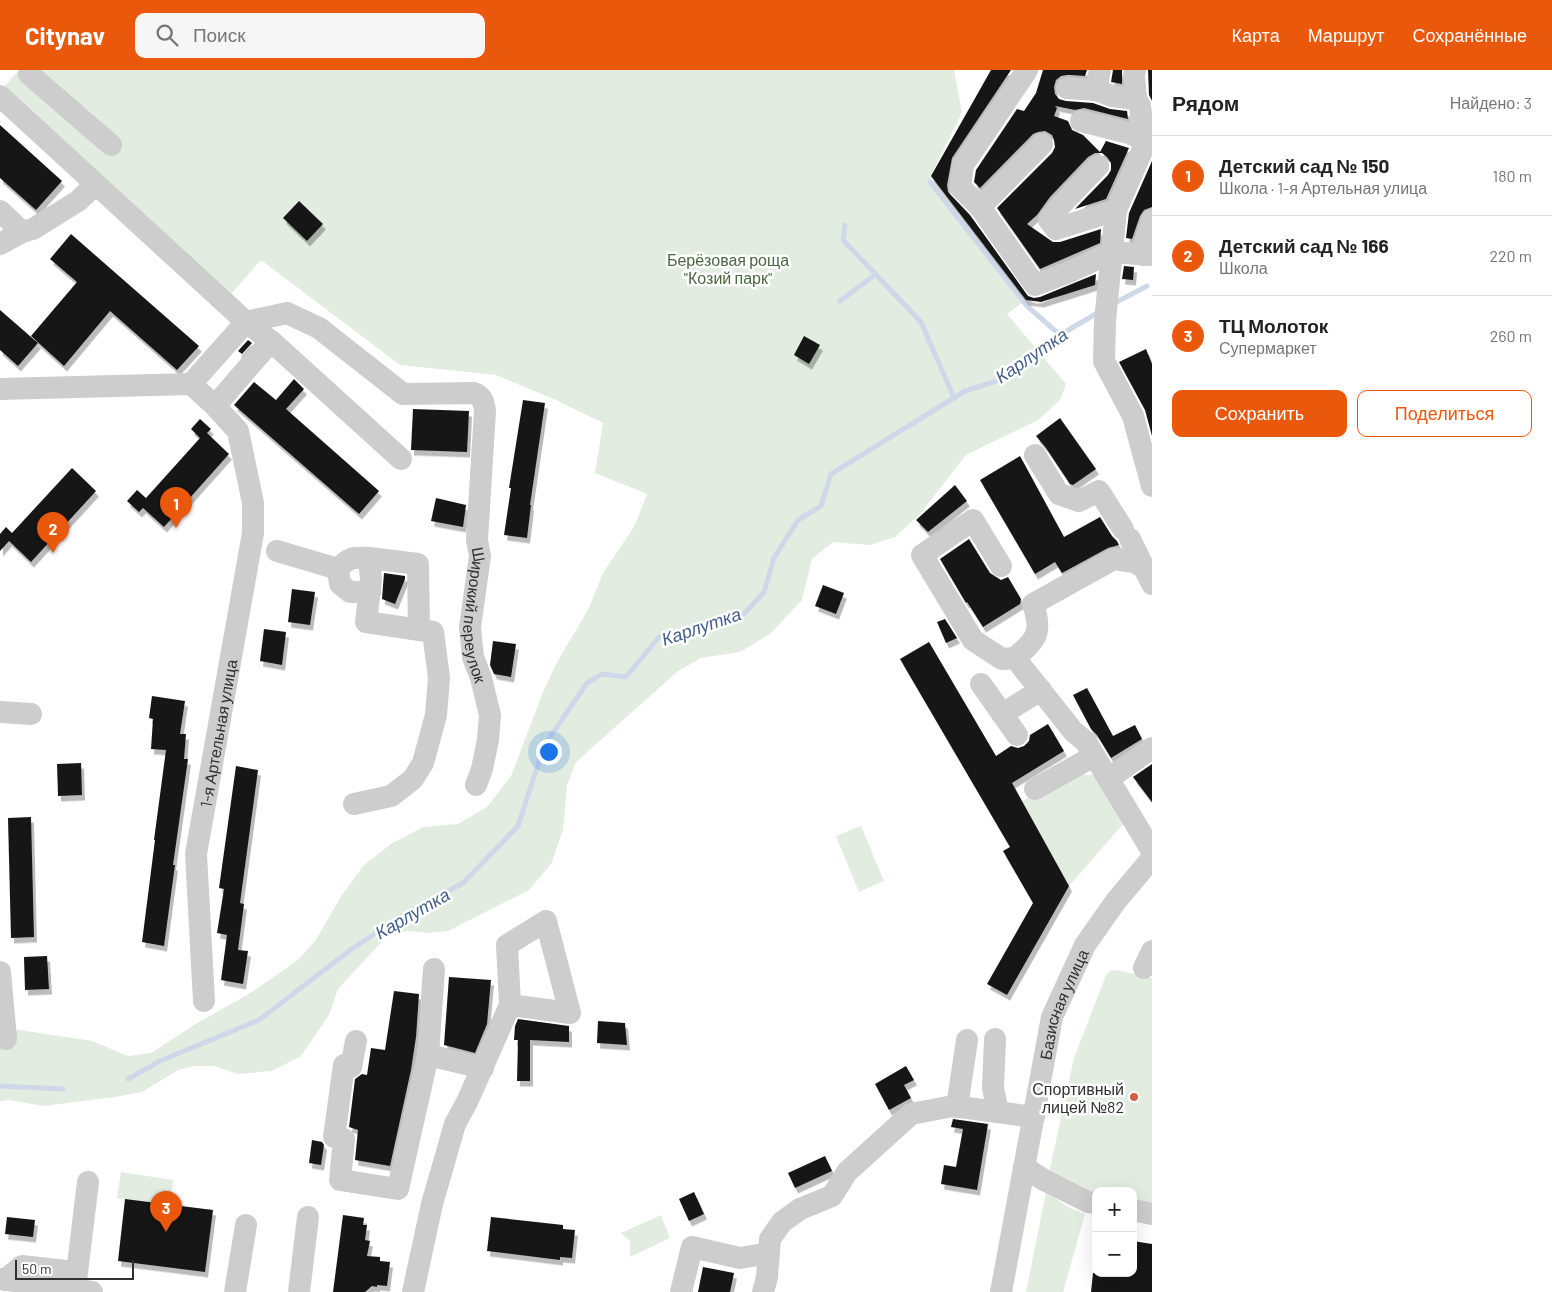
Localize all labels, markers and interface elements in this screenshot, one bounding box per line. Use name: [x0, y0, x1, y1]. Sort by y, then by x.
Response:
search box: [135, 13, 485, 58]
text: Citynav: [25, 21, 105, 50]
icon: search: [153, 21, 181, 49]
text: Поиск: [193, 23, 246, 46]
text: Карта: [1232, 24, 1280, 46]
text: Маршрут: [1308, 24, 1384, 46]
text: Сохранённые: [1412, 24, 1527, 46]
text: Рядом: [1172, 90, 1239, 115]
text: Найдено: 3: [1450, 93, 1532, 112]
text: Детский сад № 150: [1219, 154, 1389, 177]
text: 1: [1185, 166, 1191, 185]
text: 180 m: [1493, 166, 1532, 185]
text: Школа · 1-я Артельная улица: [1219, 178, 1427, 197]
text: Детский сад № 166: [1219, 234, 1389, 257]
text: 2: [1184, 246, 1192, 265]
text: 220 m: [1489, 246, 1532, 265]
park label: Берёзовая роща "Козий парк": [667, 250, 789, 287]
text: Школа: [1219, 258, 1268, 277]
text: ТЦ Молоток: [1219, 314, 1328, 337]
water label: Карлутка: [991, 323, 1071, 387]
text: 3: [1184, 326, 1192, 345]
text: 260 m: [1490, 326, 1532, 345]
text: Супермаркет: [1219, 338, 1317, 357]
button: Сохранить: [1172, 390, 1347, 437]
button: Поделиться: [1357, 390, 1532, 437]
pin: 1: [160, 487, 192, 528]
pin: 2: [37, 512, 69, 553]
street label: Широкий переулок: [460, 545, 491, 685]
water label: Карлутка: [658, 602, 744, 650]
street label: 1-я Артельная улица: [195, 658, 240, 809]
your location: [536, 739, 562, 765]
water label: Карлутка: [371, 883, 453, 943]
street label: Базисная улица: [1035, 946, 1091, 1061]
place label: Спортивный лицей №82: [1032, 1079, 1124, 1116]
marker: Спортивный лицей №82: [1128, 1091, 1140, 1103]
map controls: [1092, 1187, 1137, 1277]
button: +: [1092, 1187, 1137, 1232]
pin: 3: [150, 1191, 182, 1232]
button: −: [1092, 1232, 1137, 1277]
scale bar: [15, 1257, 134, 1280]
text: 50 m: [22, 1260, 51, 1277]

